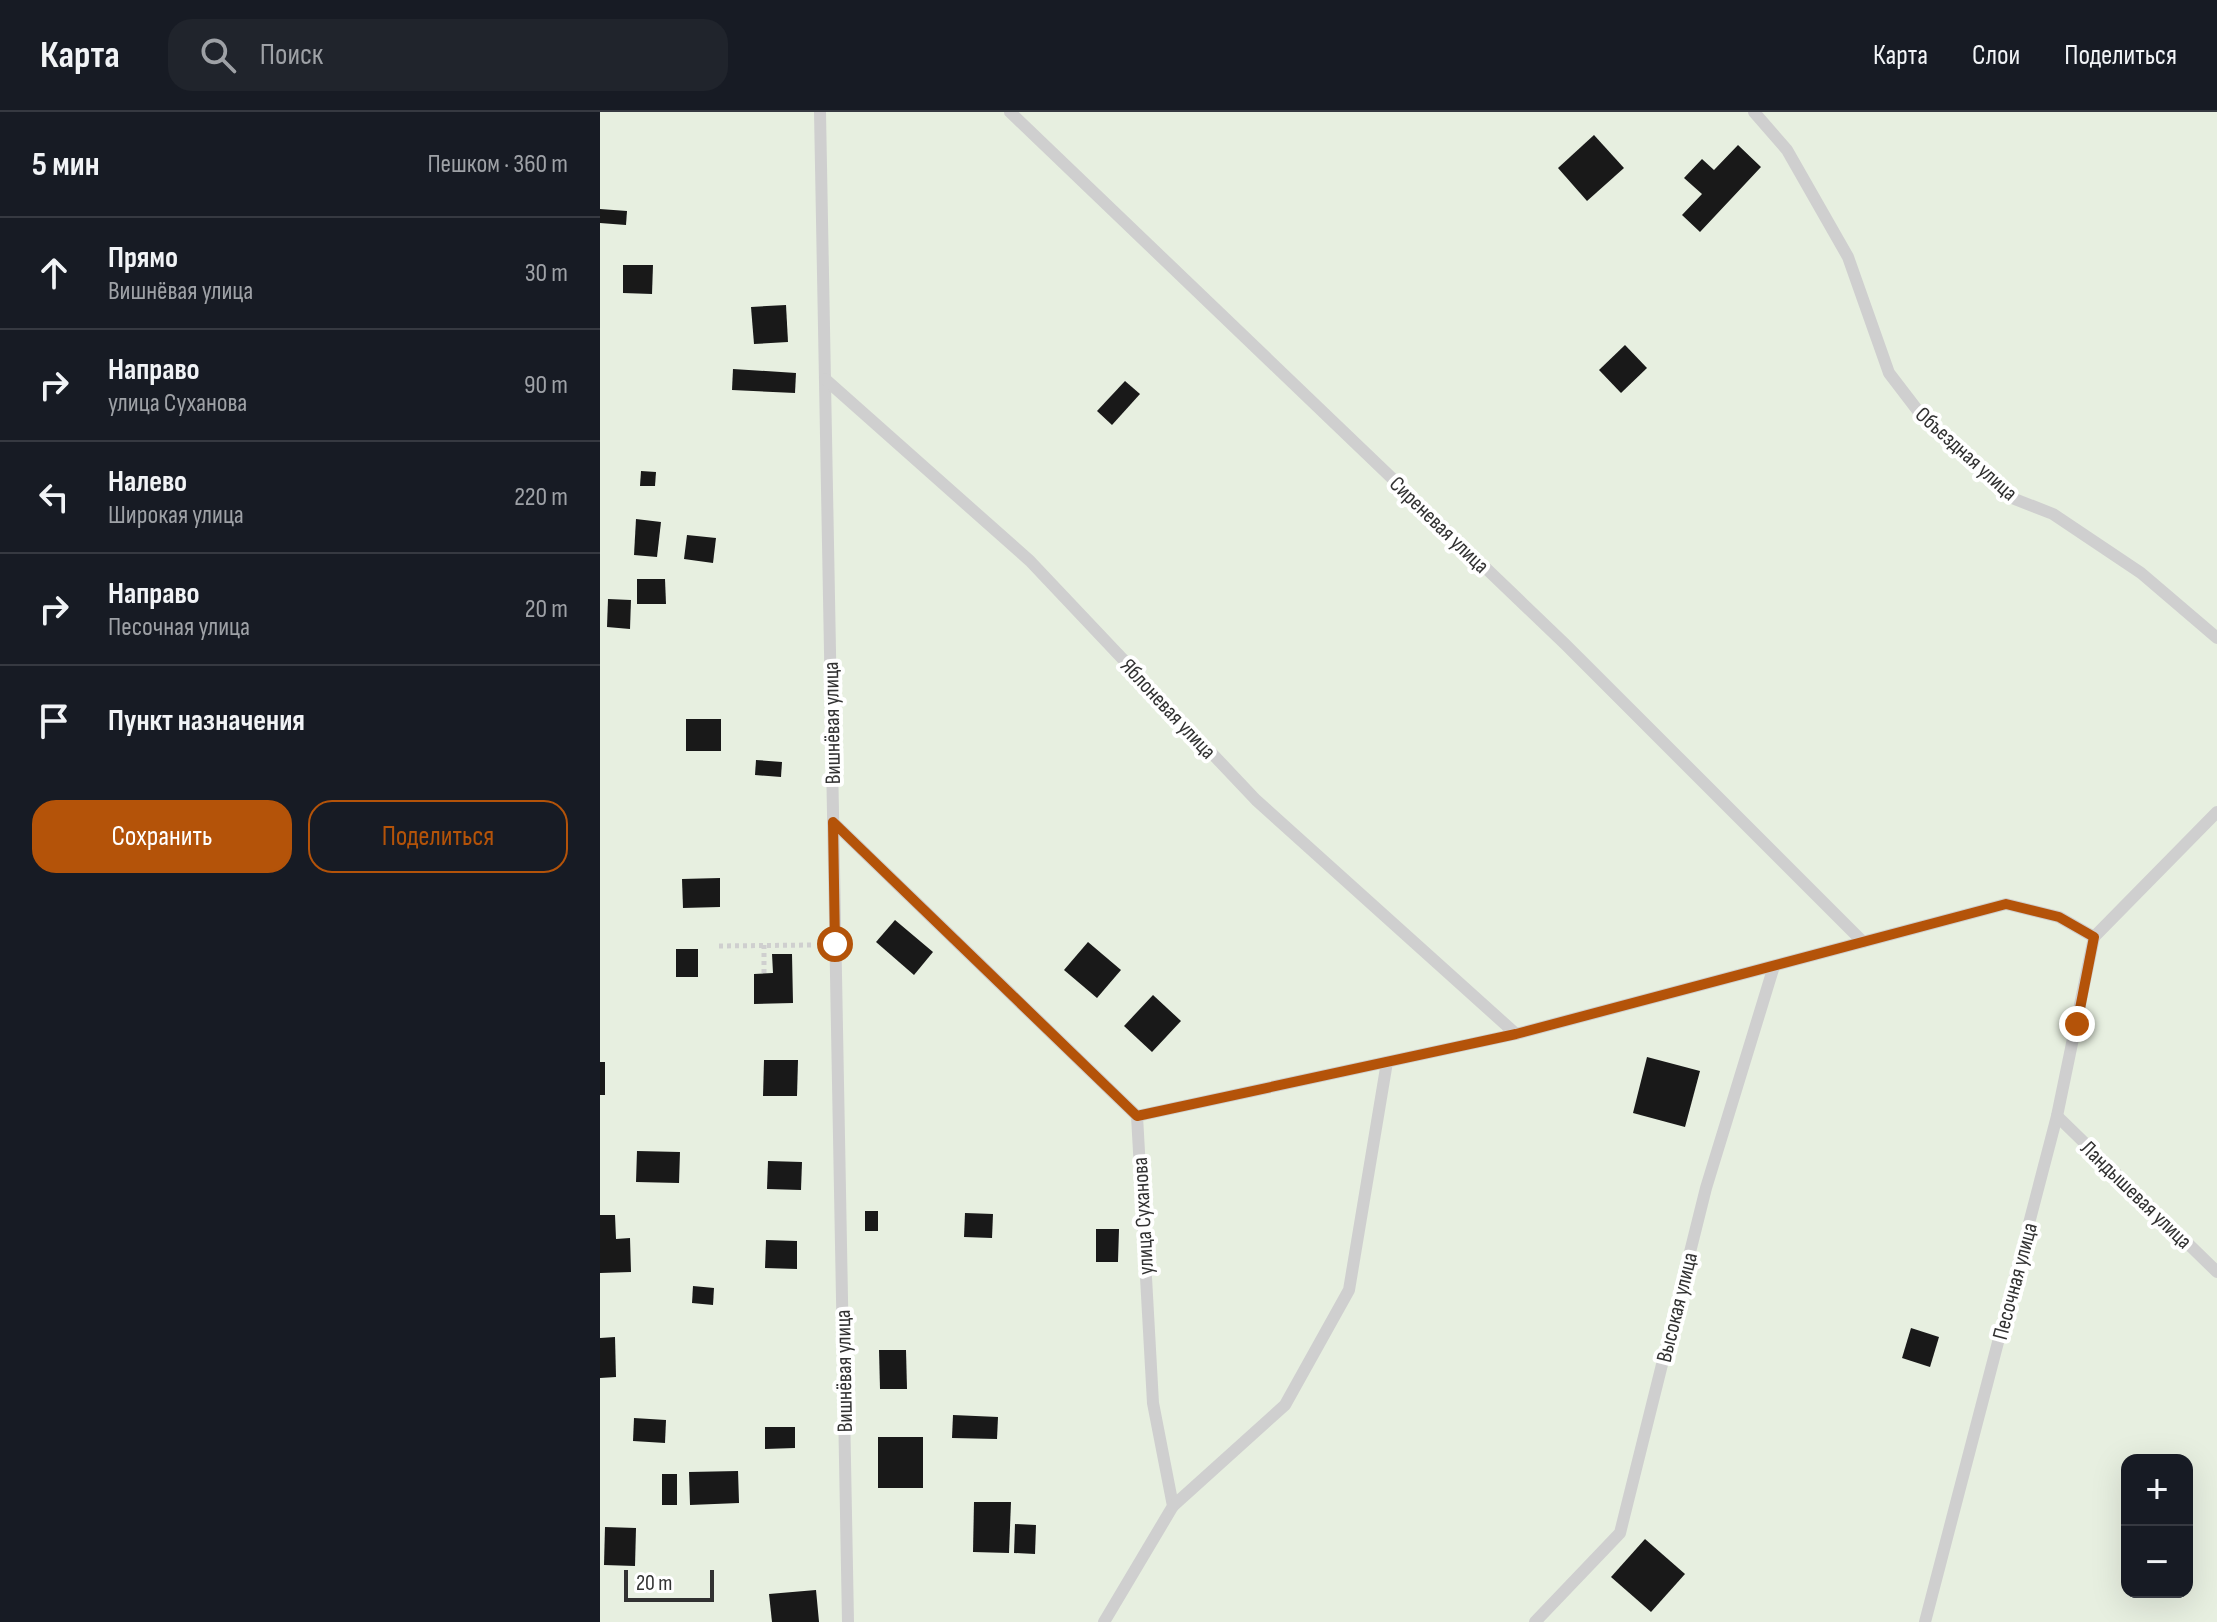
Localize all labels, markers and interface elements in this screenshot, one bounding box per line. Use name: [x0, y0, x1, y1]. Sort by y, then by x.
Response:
search box: [168, 19, 728, 91]
text: Карта: [40, 33, 120, 78]
icon: search: [196, 33, 240, 77]
text: Поиск: [260, 37, 323, 73]
text: Карта: [1873, 39, 1928, 72]
text: Слои: [1972, 39, 2020, 72]
text: Поделиться: [2064, 39, 2177, 72]
text: 5 мин: [32, 144, 100, 185]
text: Пешком · 360 m: [427, 149, 568, 180]
text: Прямо: [108, 240, 178, 276]
icon: ahead: [32, 251, 76, 295]
text: 30 m: [525, 258, 568, 289]
text: Вишнёвая улица: [108, 276, 253, 307]
text: Направо: [108, 352, 200, 388]
icon: right: [32, 363, 76, 407]
text: 90 m: [524, 370, 568, 401]
text: улица Суханова: [108, 388, 247, 419]
street label: Объездная улица: [1909, 401, 2023, 507]
text: Налево: [108, 464, 187, 500]
street label: Сиреневая улица: [1383, 471, 1494, 579]
icon: left: [32, 475, 76, 519]
text: 220 m: [514, 482, 568, 513]
text: Широкая улица: [108, 500, 244, 531]
text: Направо: [108, 576, 200, 612]
icon: right: [32, 587, 76, 631]
text: 20 m: [525, 594, 568, 625]
text: Песочная улица: [108, 612, 250, 643]
street label: Яблоневая улица: [1114, 653, 1221, 765]
street label: Вишнёвая улица: [818, 661, 847, 785]
icon: arrive: [32, 699, 76, 743]
text: Пункт назначения: [108, 703, 305, 739]
button: Сохранить: [32, 800, 292, 873]
button: Поделиться: [308, 800, 568, 873]
route start: [817, 926, 853, 962]
route end: [2059, 1006, 2095, 1042]
street label: Ландышевая улица: [2075, 1135, 2197, 1255]
street label: улица Суханова: [1127, 1156, 1160, 1276]
street label: Песочная улица: [1987, 1220, 2044, 1343]
street label: Высокая улица: [1651, 1250, 1704, 1365]
street label: Вишнёвая улица: [830, 1309, 859, 1433]
map controls: [2121, 1454, 2193, 1598]
button: +: [2121, 1454, 2193, 1526]
button: −: [2121, 1526, 2193, 1598]
scale bar: [624, 1566, 714, 1602]
text: 20 m: [636, 1570, 673, 1597]

